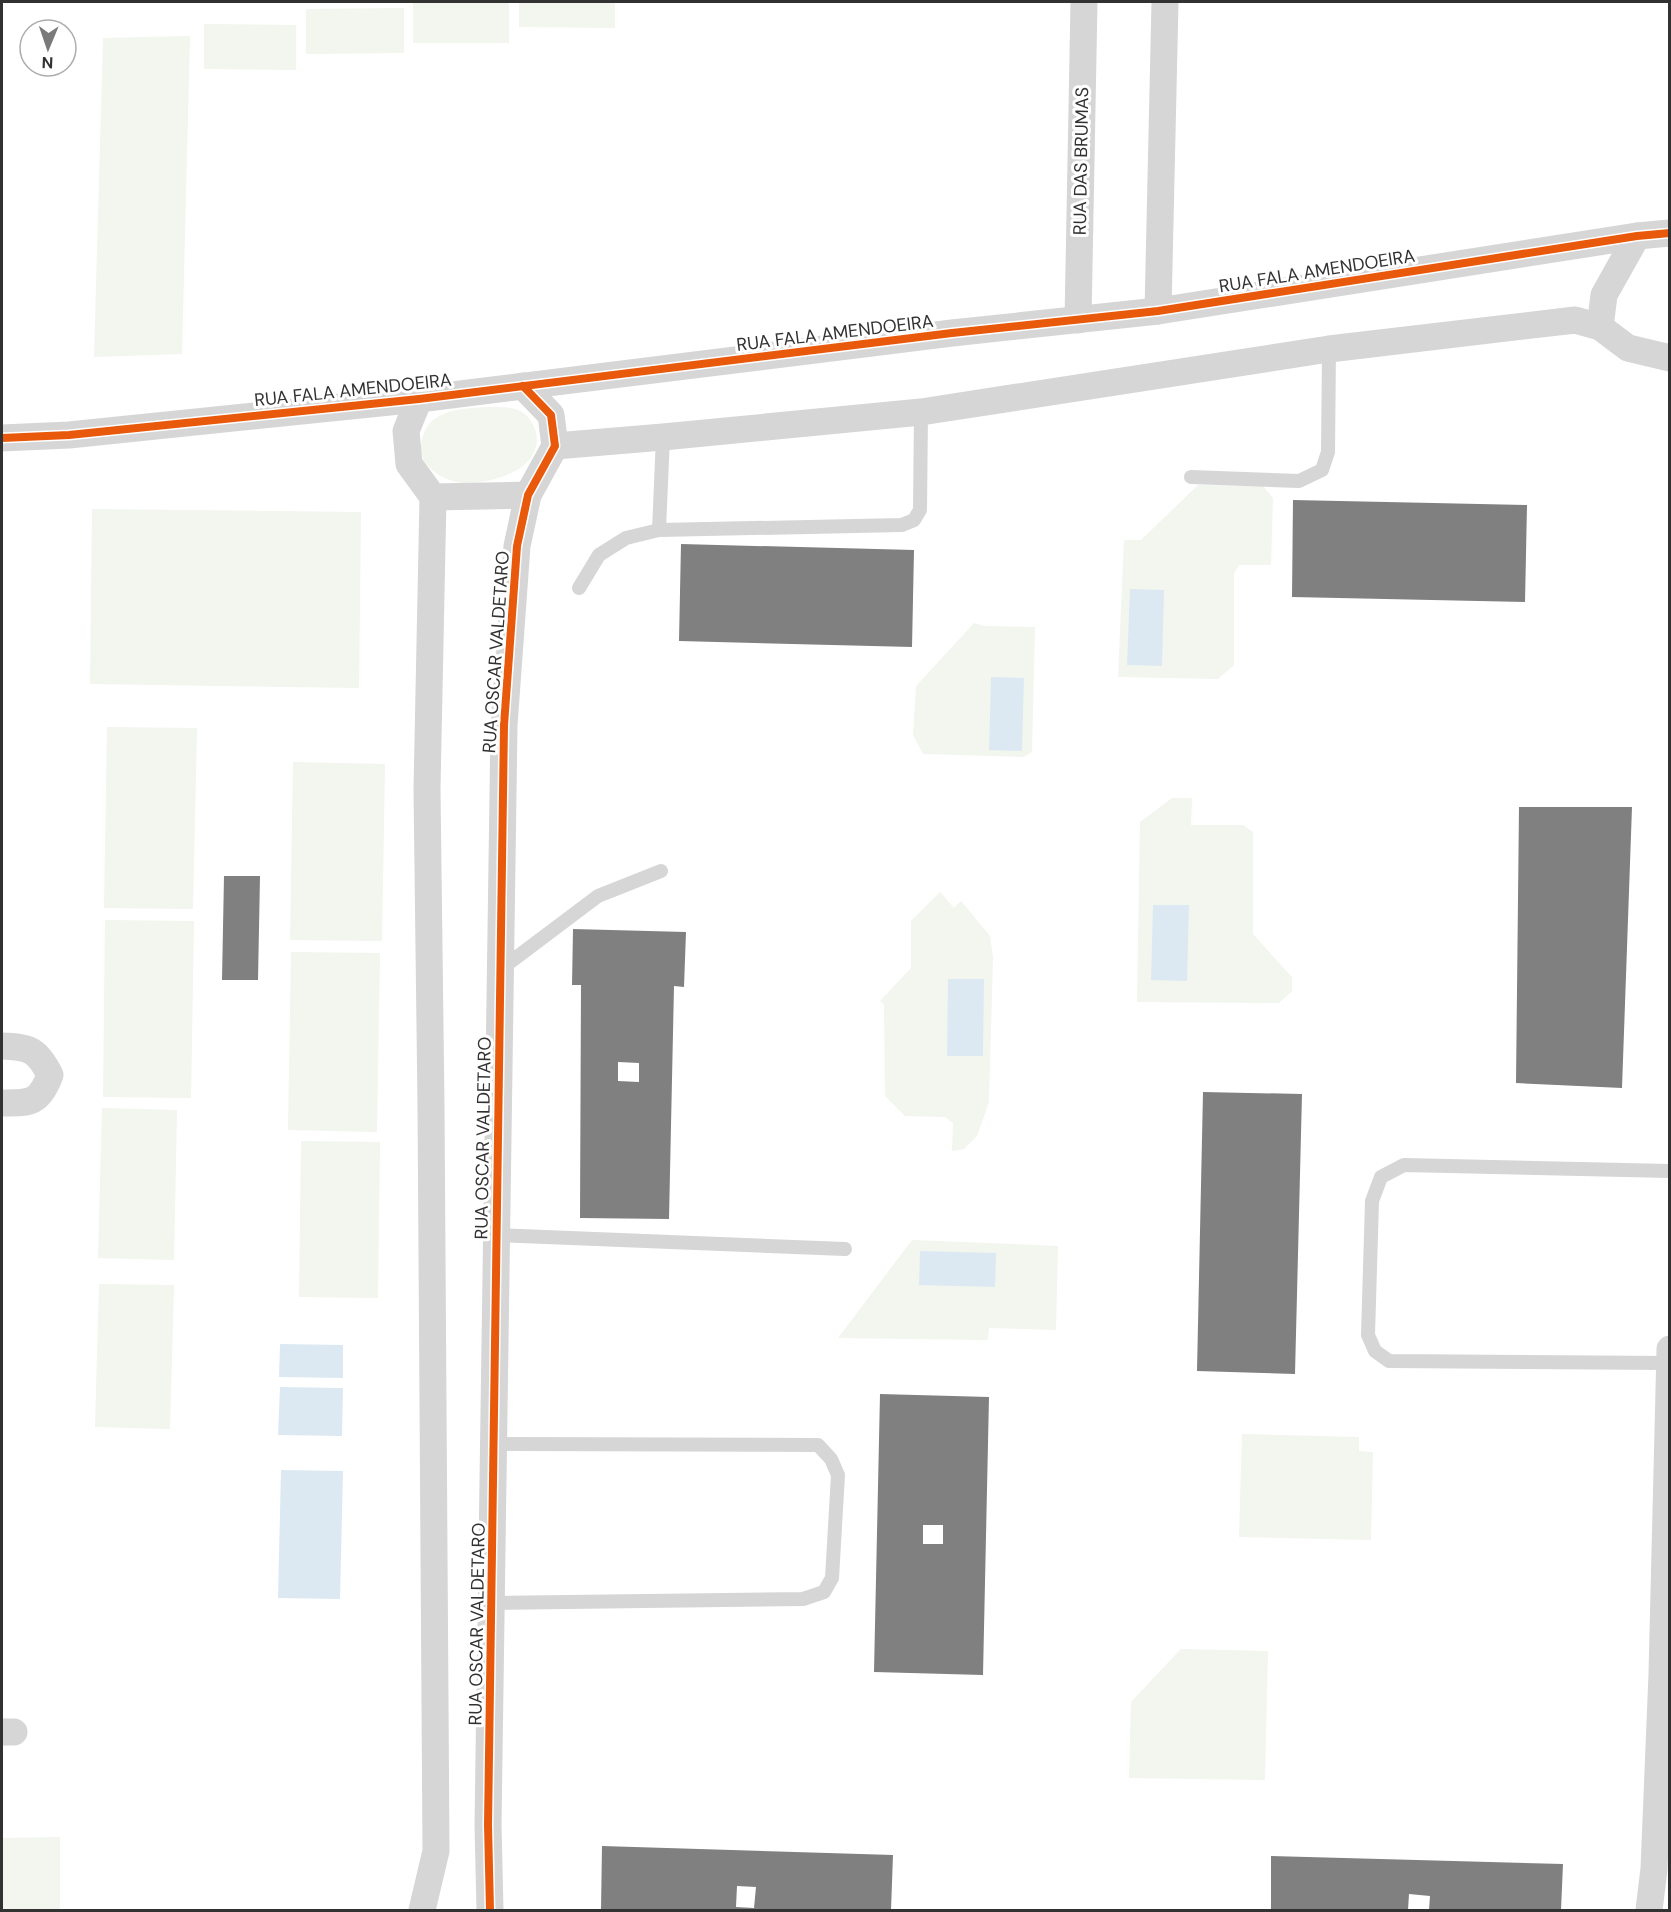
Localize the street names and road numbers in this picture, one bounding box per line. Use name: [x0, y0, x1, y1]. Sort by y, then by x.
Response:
street label: RUA DAS BRUMAS: [1068, 87, 1094, 235]
street label: RUA FALA AMENDOEIRA: [1217, 244, 1417, 298]
street label: RUA FALA AMENDOEIRA: [735, 309, 935, 357]
street label: RUA FALA AMENDOEIRA: [253, 368, 453, 412]
street label: RUA OSCAR VALDETARO: [477, 550, 515, 754]
street label: RUA OSCAR VALDETARO: [469, 1036, 497, 1240]
street label: RUA OSCAR VALDETARO: [463, 1522, 491, 1726]

